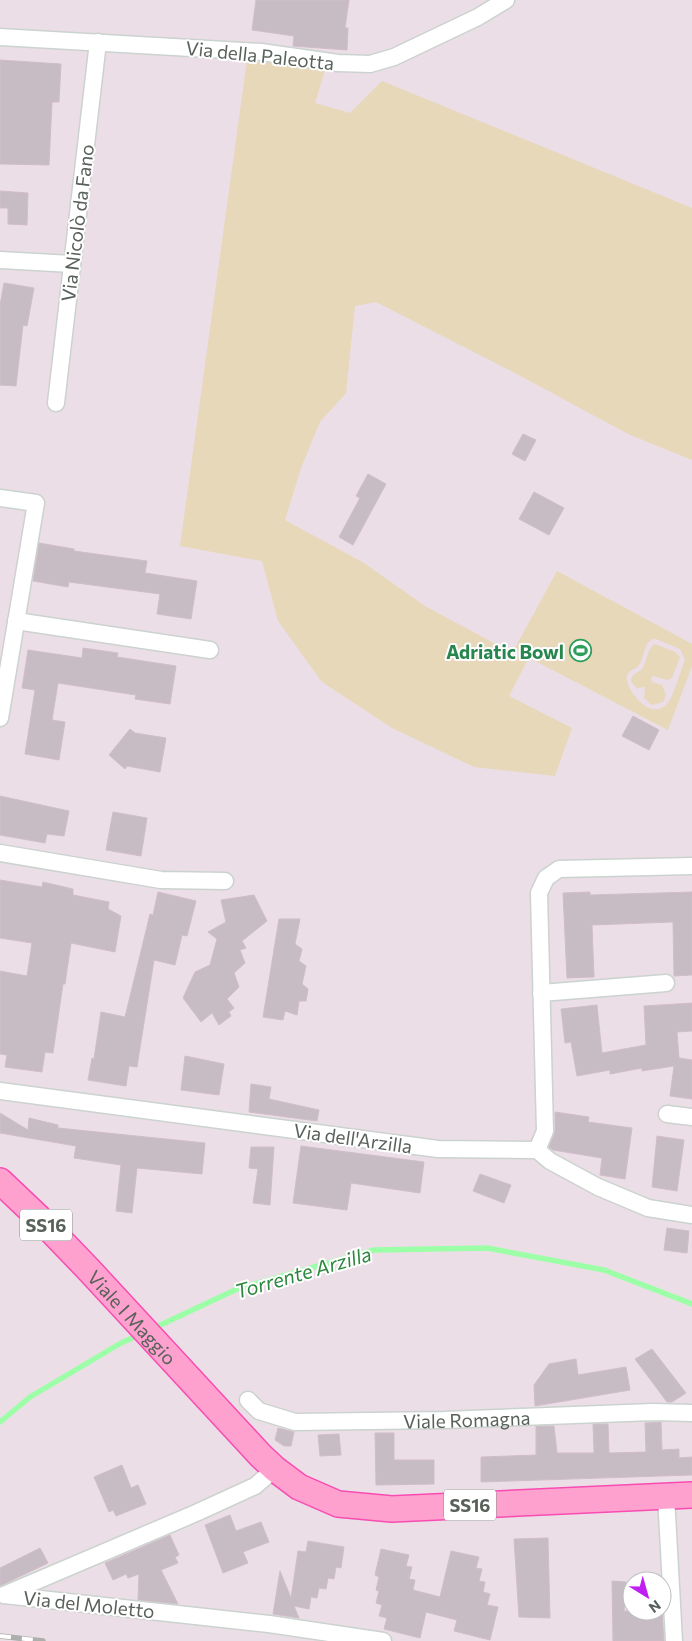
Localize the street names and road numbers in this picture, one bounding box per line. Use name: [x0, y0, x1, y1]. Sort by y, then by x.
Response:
street label: Via della Paleotta: [185, 36, 335, 74]
street label: Via Nicolò da Fano: [56, 143, 98, 303]
street label: Via dell'Arzilla: [292, 1118, 414, 1158]
road number: SS16: [20, 1210, 72, 1240]
street label: Viale I Maggio: [83, 1265, 182, 1369]
street label: Viale Romagna: [403, 1405, 531, 1432]
road number: SS16: [444, 1490, 496, 1520]
street label: Via del Moletto: [22, 1586, 156, 1622]

